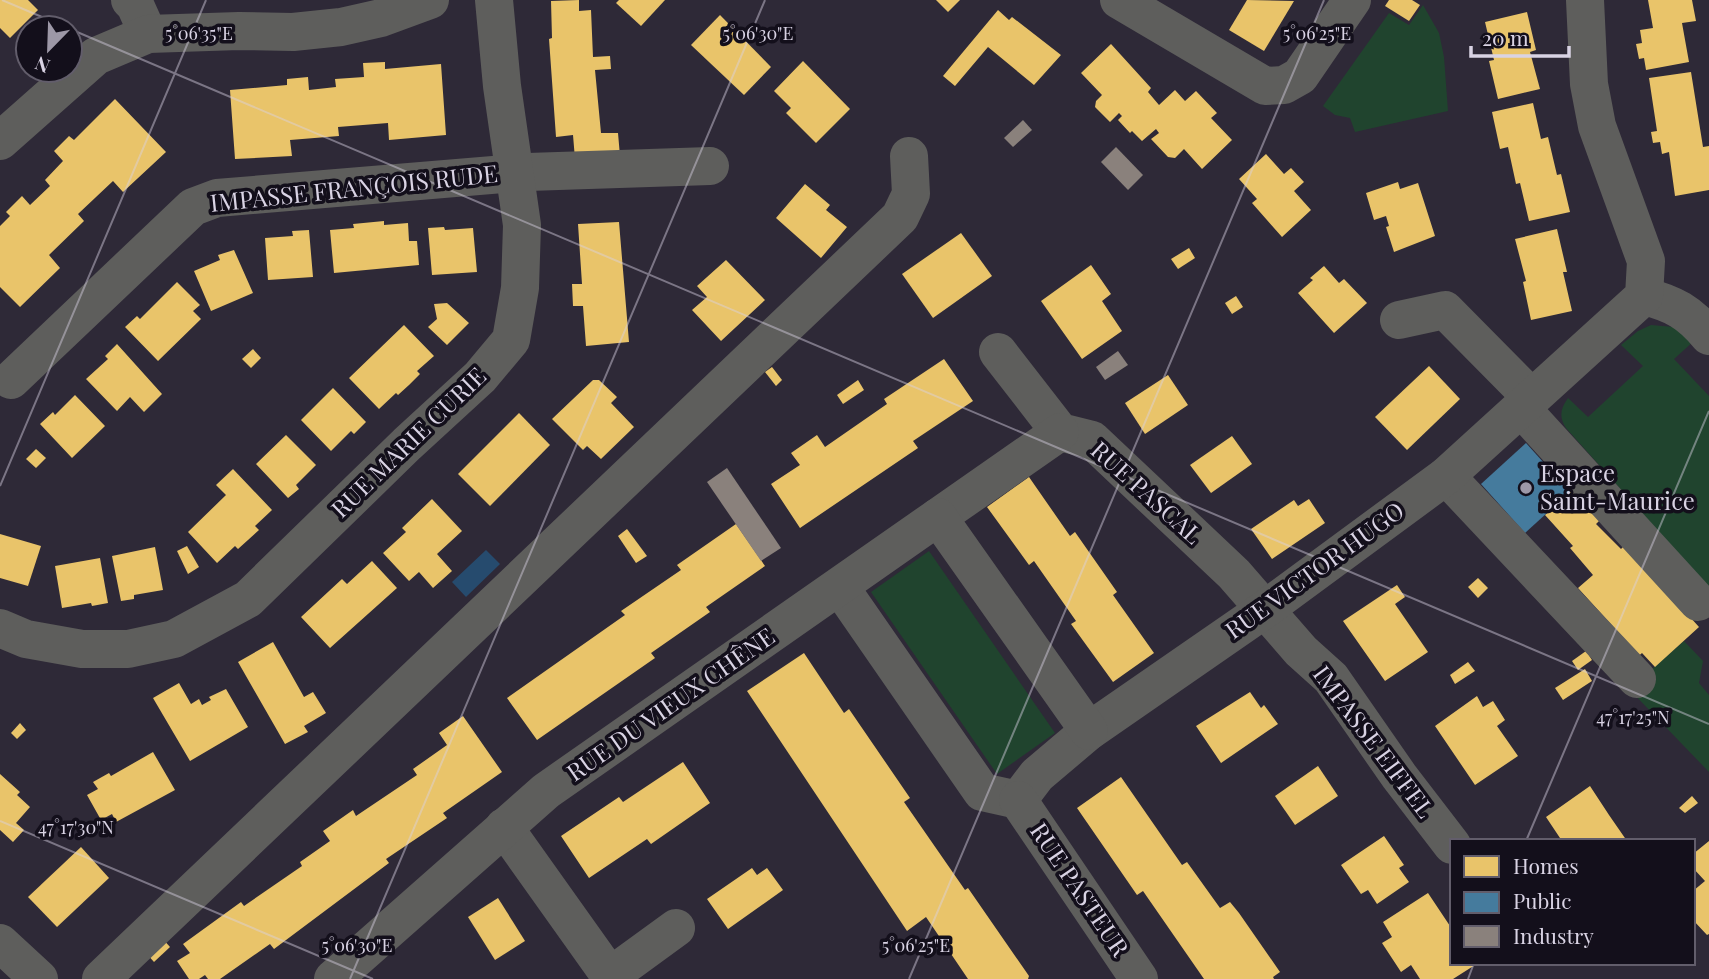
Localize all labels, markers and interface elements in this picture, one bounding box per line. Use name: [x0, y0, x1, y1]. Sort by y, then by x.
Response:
north arrow: [14, 14, 84, 84]
scale bar: [1471, 14, 1569, 58]
text: 5°06'35"E: [165, 21, 233, 45]
text: 5°06'30"E: [723, 21, 793, 45]
text: 5°06'25"E: [1283, 21, 1351, 45]
text: 20 m: [1482, 23, 1529, 51]
text: N: [30, 51, 53, 80]
street label: IMPASSE FRANÇOIS RUDE: [208, 156, 499, 218]
street label: RUE MARIE CURIE: [323, 359, 492, 524]
street label: RUE PASCAL: [1085, 433, 1210, 550]
place label: Espace Saint-Maurice: [1540, 456, 1695, 516]
marker: Espace Saint-Maurice: [1518, 480, 1534, 496]
street label: RUE VICTOR HUGO: [1218, 494, 1410, 645]
street label: RUE DU VIEUX CHÊNE: [560, 619, 780, 787]
street label: IMPASSE EIFFEL: [1307, 658, 1442, 823]
text: 47°17'25"N: [1596, 705, 1670, 729]
text: 47°17'30"N: [38, 815, 114, 839]
street label: RUE PASTEUR: [1024, 816, 1137, 962]
legend: [1450, 839, 1695, 965]
text: Homes: [1513, 851, 1579, 879]
text: Public: [1513, 886, 1571, 914]
text: Industry: [1513, 921, 1594, 949]
text: 5°06'30"E: [322, 933, 392, 957]
text: 5°06'25"E: [882, 933, 950, 957]

